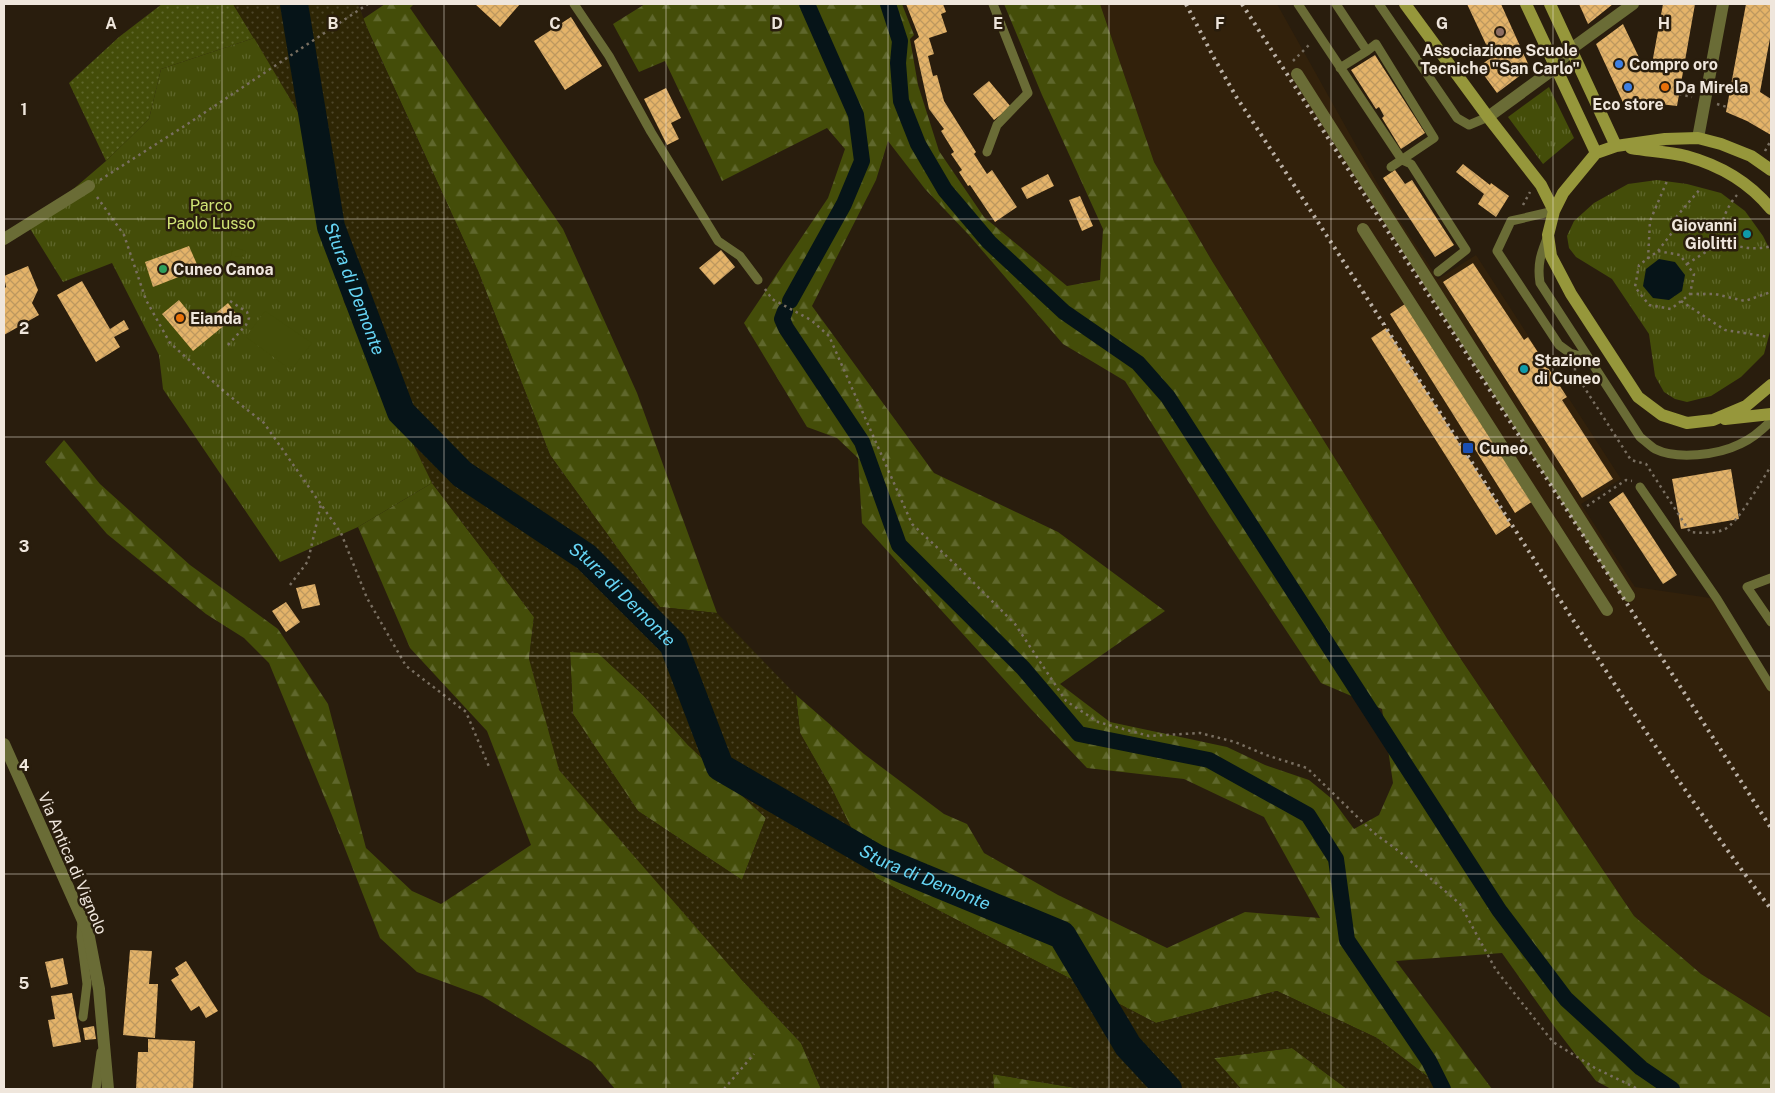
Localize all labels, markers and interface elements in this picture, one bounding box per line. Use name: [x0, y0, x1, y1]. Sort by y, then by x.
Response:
text: A: [105, 14, 117, 33]
text: B: [328, 14, 339, 33]
text: C: [549, 14, 561, 33]
text: D: [771, 14, 783, 33]
text: E: [993, 14, 1003, 33]
text: F: [1215, 14, 1225, 33]
text: G: [1436, 14, 1448, 33]
text: H: [1658, 14, 1670, 33]
marker: Associazione Scuole Tecniche "San Carlo": [1494, 26, 1506, 38]
place label: Associazione Scuole Tecniche "San Carlo": [1420, 41, 1580, 78]
place label: Compro oro: [1629, 55, 1718, 74]
marker: Compro oro: [1613, 58, 1625, 70]
place label: Da Mirela: [1675, 78, 1748, 97]
marker: Eco store: [1622, 81, 1634, 93]
marker: Da Mirela: [1659, 81, 1671, 93]
place label: Eco store: [1592, 95, 1664, 114]
text: 1: [21, 100, 27, 119]
park label: Parco Paolo Lusso: [167, 196, 255, 233]
place label: Giovanni Giolitti: [1671, 216, 1737, 253]
water label: Stura di Demonte: [320, 219, 390, 358]
marker: Giovanni Giolitti: [1741, 228, 1753, 240]
place label: Cuneo Canoa: [173, 260, 274, 279]
marker: Cuneo Canoa: [157, 263, 169, 275]
place label: Eianda: [190, 309, 242, 328]
marker: Eianda: [174, 312, 186, 324]
text: 2: [19, 319, 29, 338]
place label: Stazione di Cuneo: [1534, 351, 1601, 388]
marker: Stazione di Cuneo: [1518, 363, 1530, 375]
place label: Cuneo: [1479, 439, 1528, 458]
marker: Cuneo: [1461, 441, 1475, 455]
text: 3: [19, 537, 29, 556]
water label: Stura di Demonte: [565, 538, 680, 651]
text: 4: [19, 756, 30, 775]
street label: Via Antica di Vignolo: [34, 789, 111, 937]
water label: Stura di Demonte: [856, 840, 994, 914]
text: 5: [19, 974, 30, 993]

